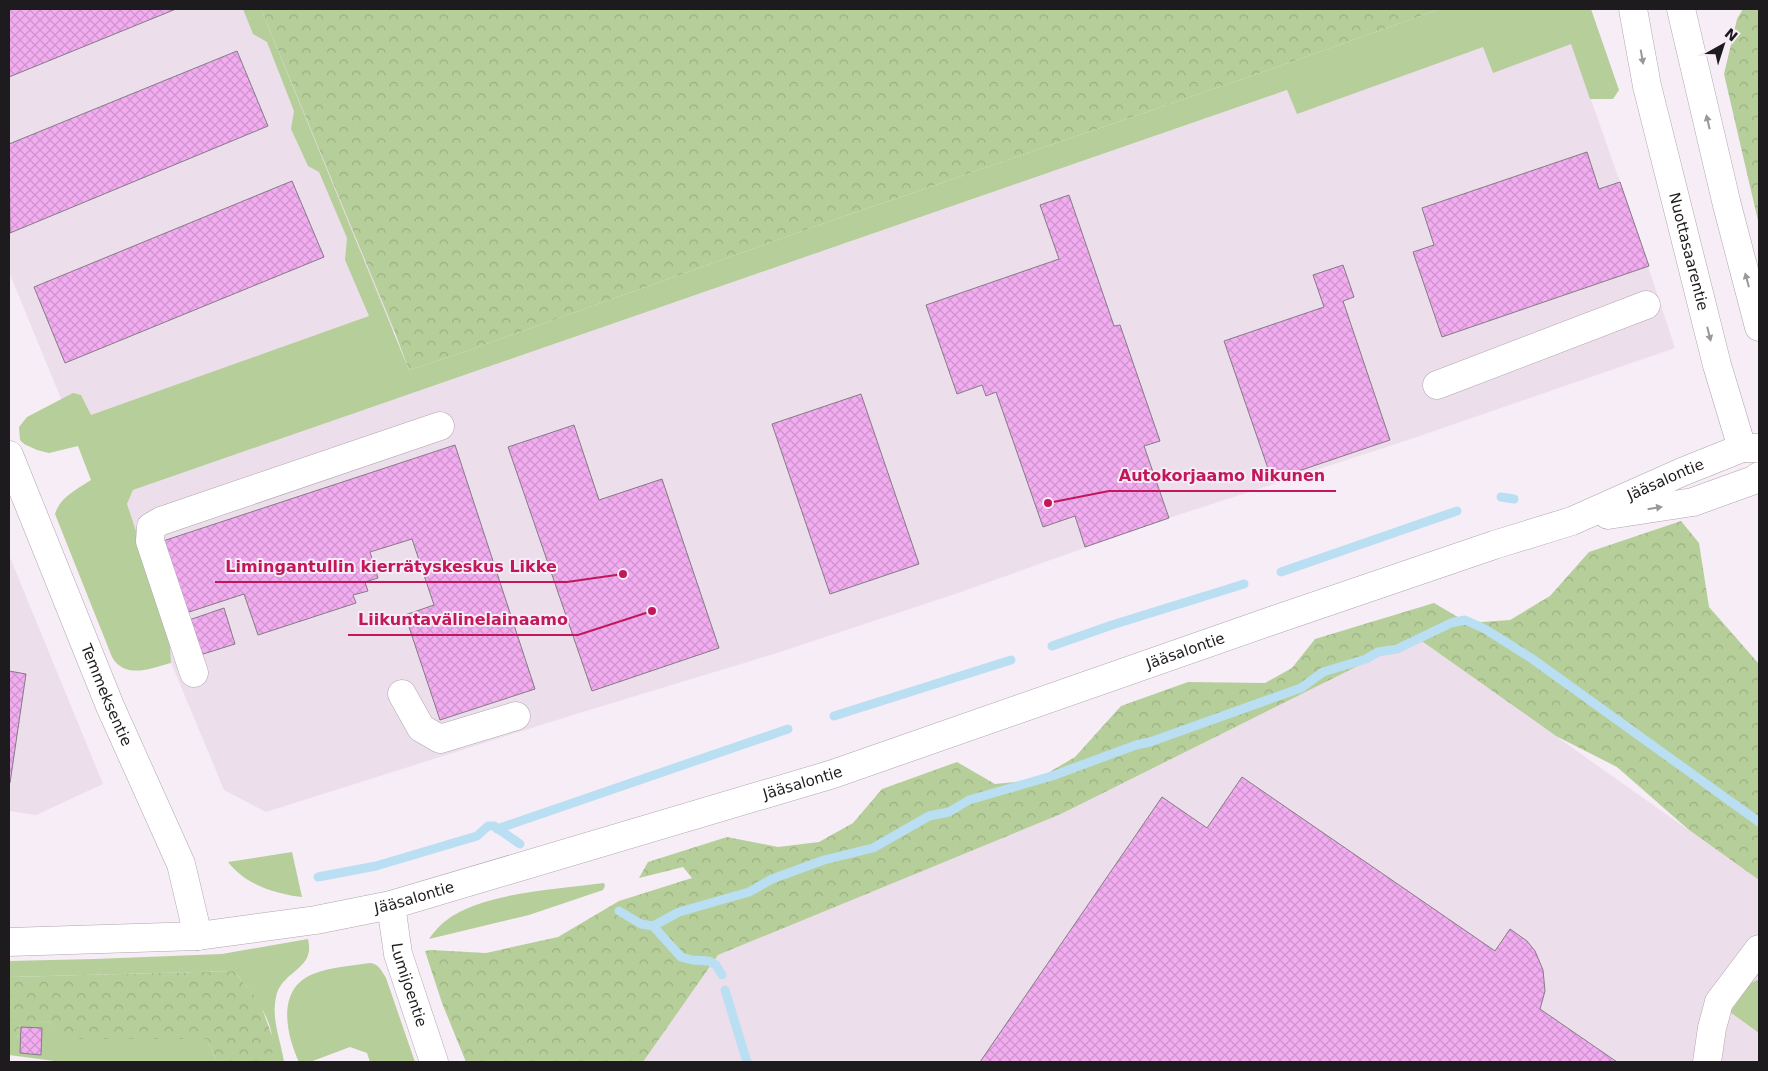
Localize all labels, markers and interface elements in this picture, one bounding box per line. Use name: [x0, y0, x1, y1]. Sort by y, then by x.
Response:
north arrow: [1698, 20, 1748, 70]
text: N: [1722, 25, 1741, 45]
one-way arrow: [1638, 49, 1646, 65]
one-way arrow: [1704, 115, 1712, 130]
street label: Nuottasaarentie: [1665, 191, 1712, 312]
one-way arrow: [1743, 272, 1751, 287]
one-way arrow: [1705, 326, 1713, 341]
street label: Jääsalontie: [1623, 455, 1706, 505]
callout: Autokorjaamo Nikunen: [1109, 460, 1336, 491]
text: Autokorjaamo Nikunen: [1119, 466, 1325, 485]
one-way arrow: [1647, 504, 1663, 512]
callout: Limingantullin kierrätyskeskus Likke: [215, 551, 567, 582]
text: Limingantullin kierrätyskeskus Likke: [225, 557, 557, 576]
callout: Liikuntavälinelainaamo: [348, 604, 578, 635]
text: Liikuntavälinelainaamo: [358, 610, 568, 629]
street label: Jääsalontie: [1143, 629, 1227, 673]
street label: Temmeksentie: [77, 640, 136, 749]
street label: Jääsalontie: [760, 762, 845, 804]
street label: Jääsalontie: [372, 878, 456, 917]
street label: Lumijoentie: [387, 941, 431, 1029]

